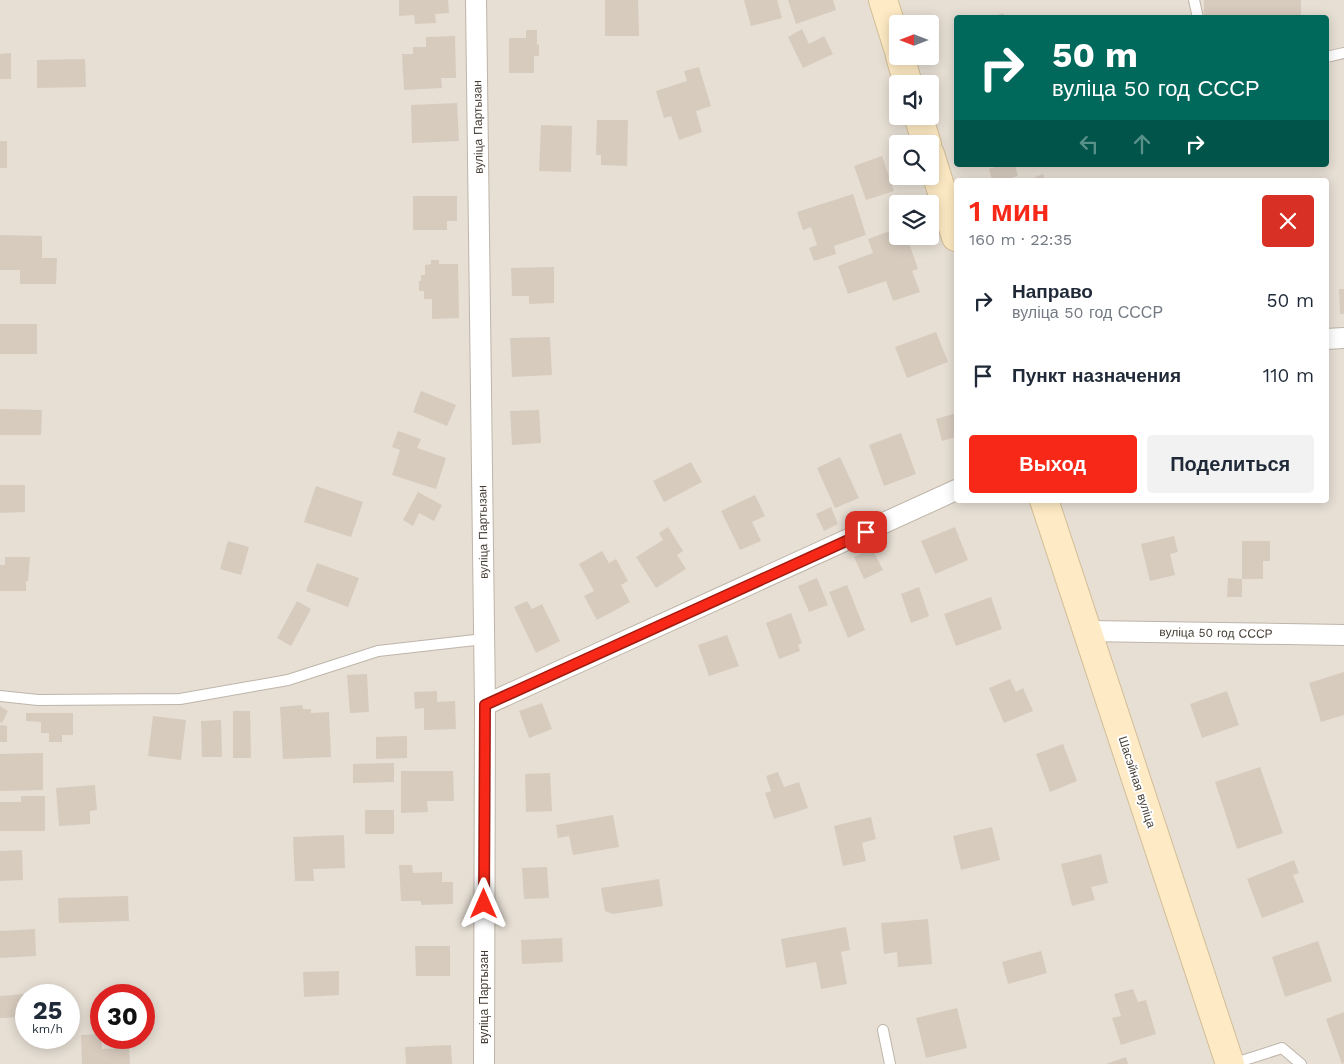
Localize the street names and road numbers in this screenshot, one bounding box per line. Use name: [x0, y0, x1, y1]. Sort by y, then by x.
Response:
street label: вуліца Партызан: [470, 80, 486, 174]
street label: вуліца Партызан: [475, 485, 491, 579]
street label: вуліца 50 год СССР: [1159, 625, 1273, 641]
street label: Шасэйная вуліца: [1116, 734, 1159, 830]
street label: вуліца Партызан: [477, 950, 491, 1044]

